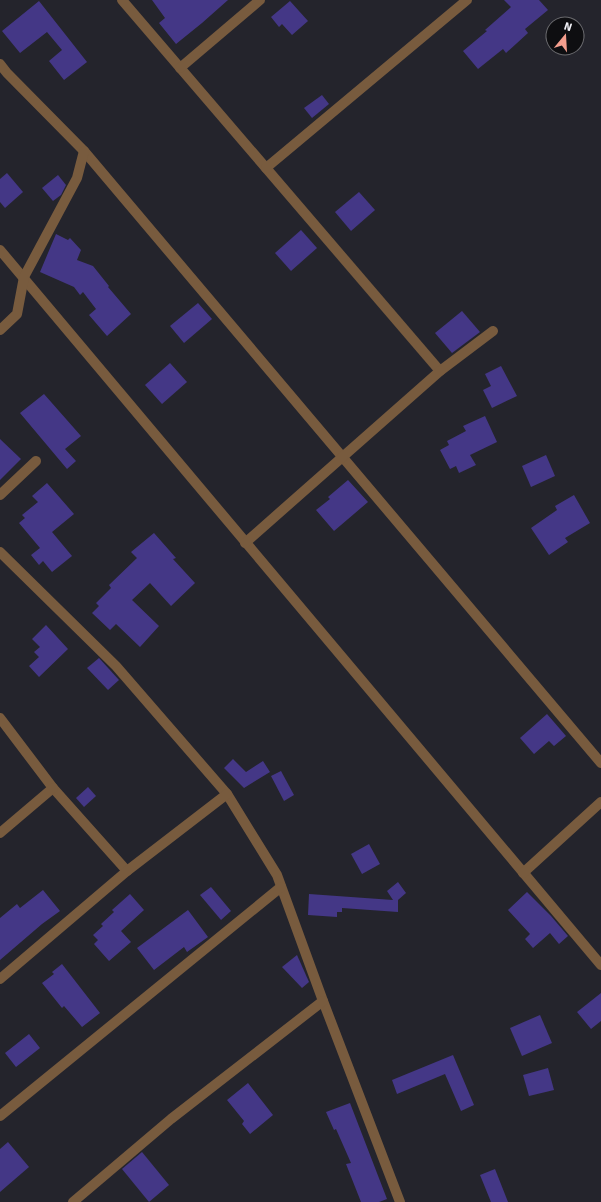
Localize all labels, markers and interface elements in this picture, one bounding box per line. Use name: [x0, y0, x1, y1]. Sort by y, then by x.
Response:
north arrow: [545, 16, 585, 56]
text: N: [562, 20, 574, 34]

